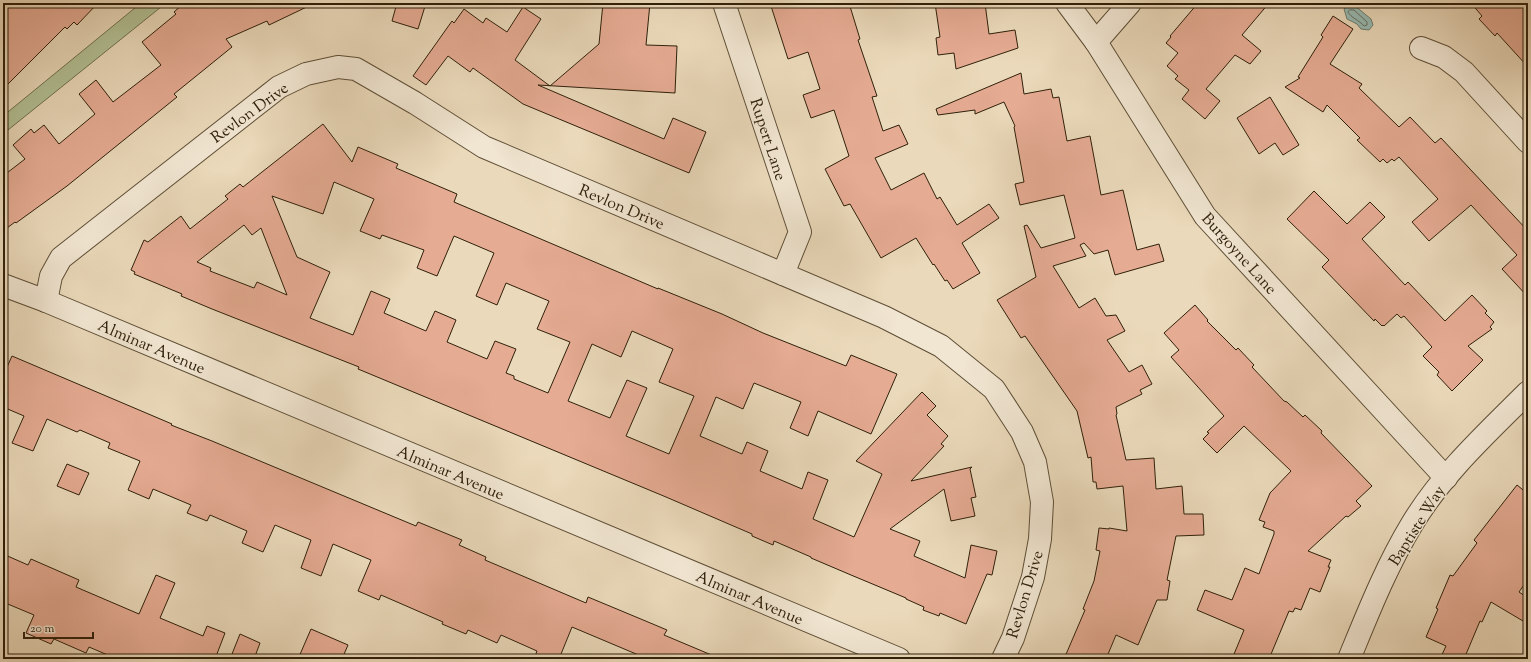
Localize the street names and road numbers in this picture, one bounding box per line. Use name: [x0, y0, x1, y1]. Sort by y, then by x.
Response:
street label: Revlon Drive: [207, 78, 294, 150]
street label: Rupert Lane: [743, 96, 791, 184]
street label: Revlon Drive: [575, 180, 667, 237]
street label: Burgoyne Lane: [1195, 209, 1281, 301]
street label: Alminar Avenue: [94, 315, 208, 381]
street label: Alminar Avenue: [393, 441, 507, 507]
street label: Baptiste Way: [1384, 482, 1452, 571]
street label: Revlon Drive: [1002, 548, 1051, 642]
street label: Alminar Avenue: [692, 566, 806, 632]

